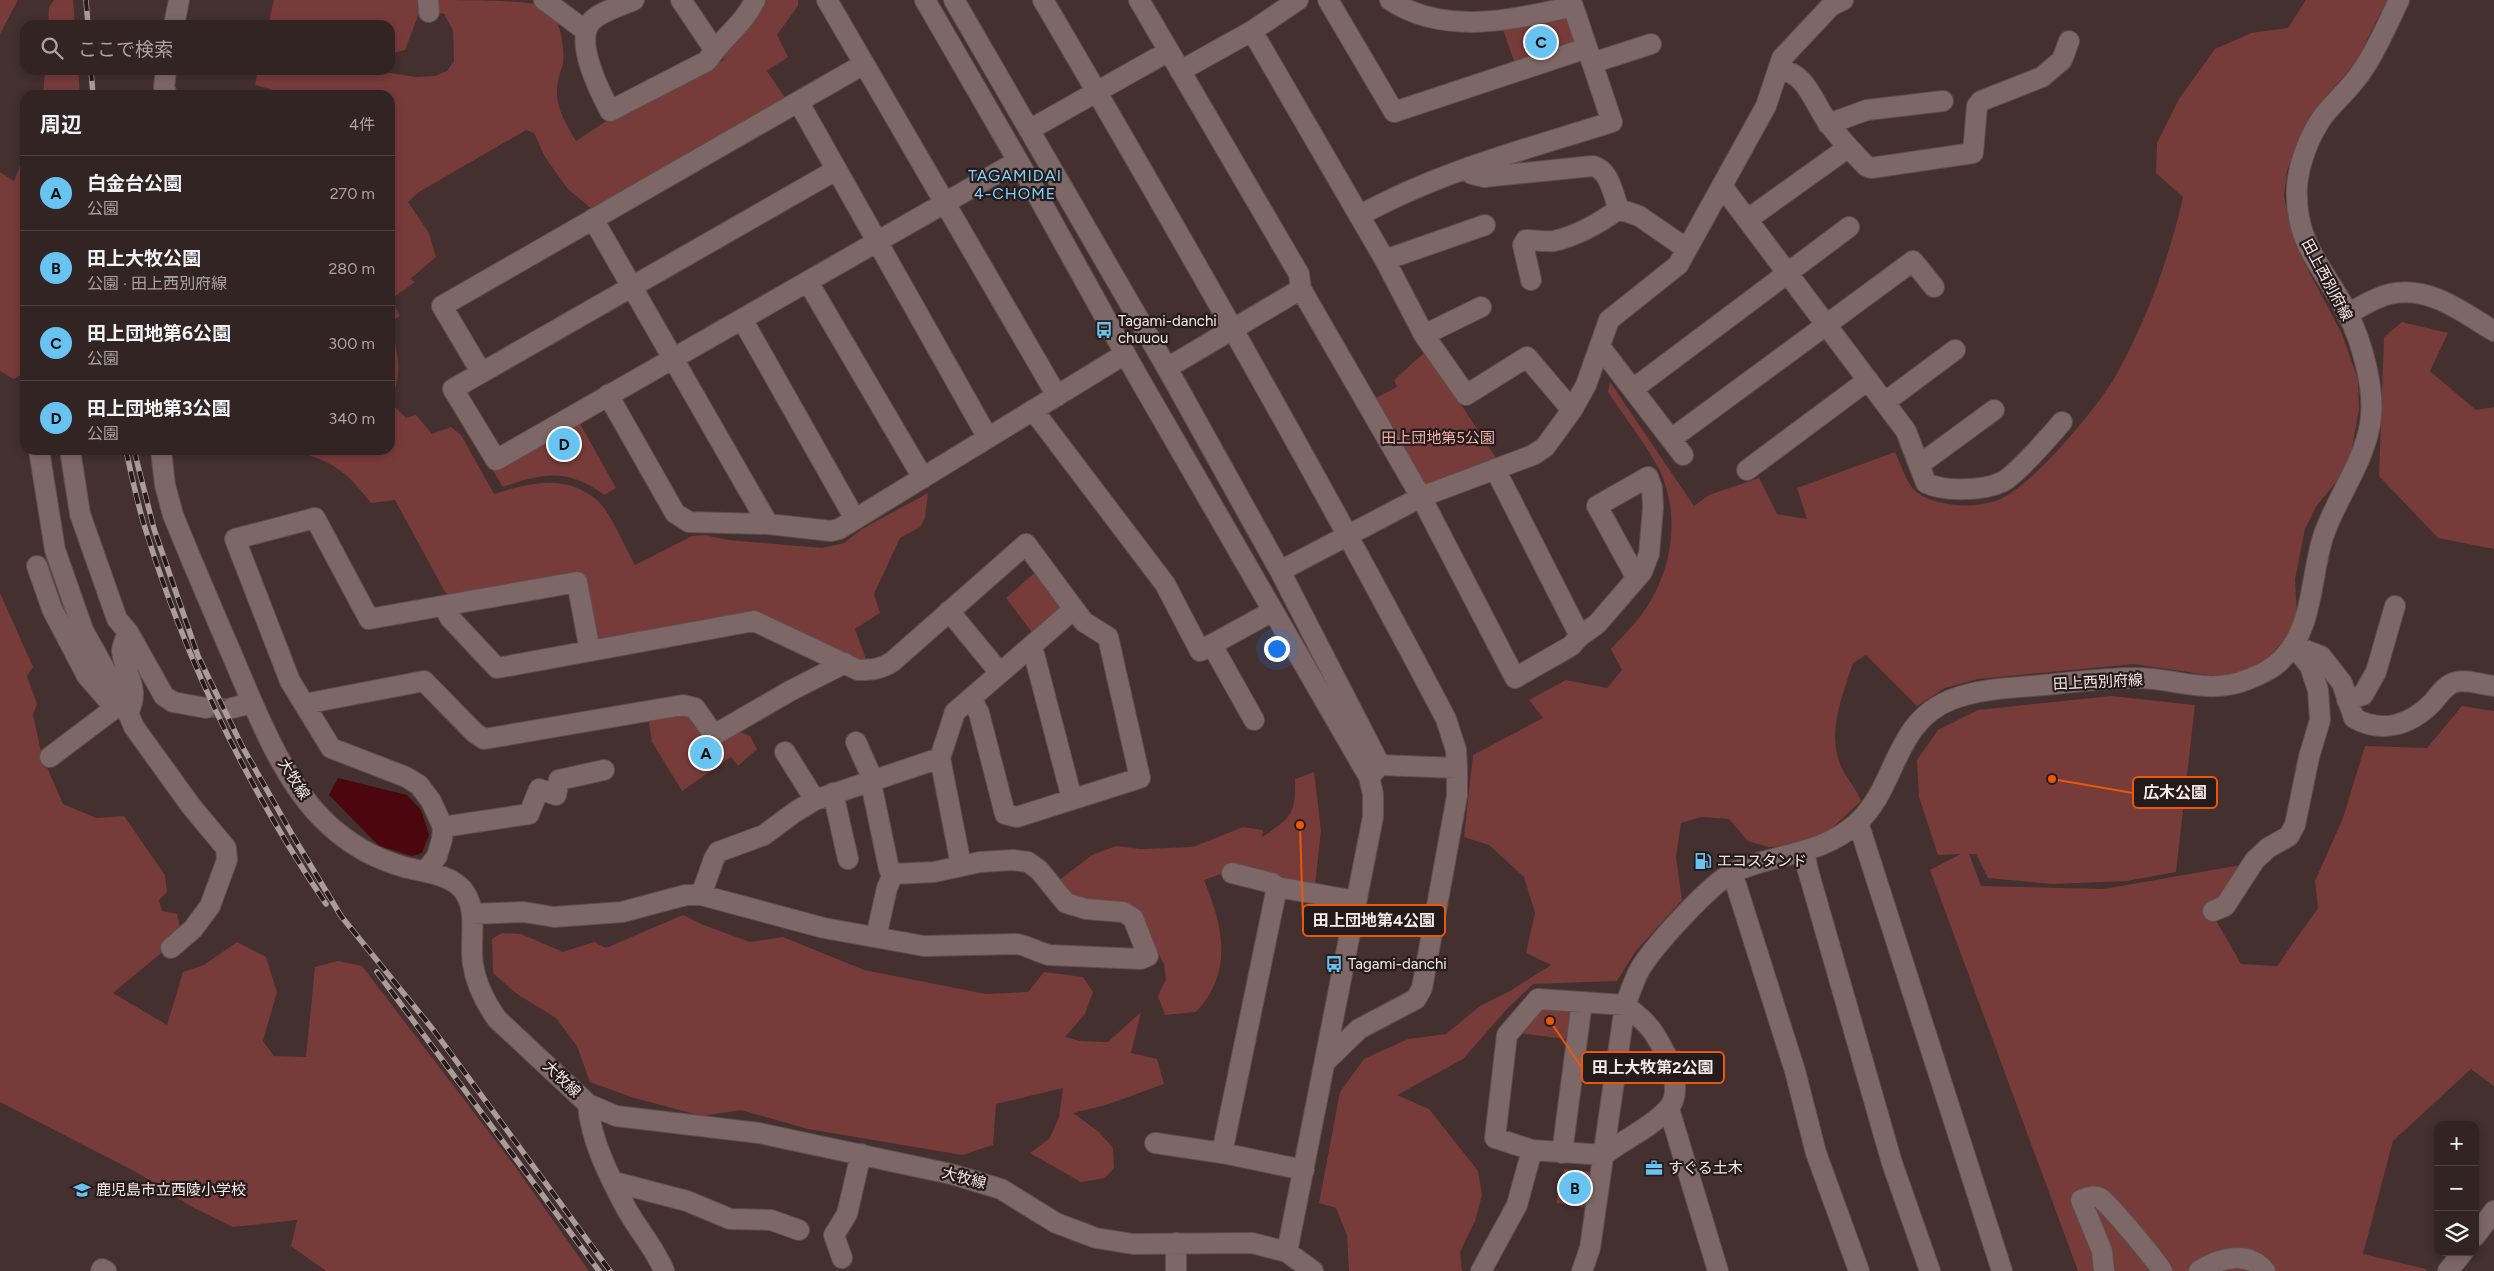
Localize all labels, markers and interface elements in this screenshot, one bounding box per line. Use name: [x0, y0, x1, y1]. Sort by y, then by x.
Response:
search box: [20, 20, 395, 75]
pin: C: [1525, 23, 1557, 61]
icon: search: [38, 34, 66, 62]
text: ここで検索: [78, 38, 173, 61]
text: 周辺: [40, 112, 82, 137]
text: 4件: [349, 115, 375, 134]
district label: TAGAMIDAI 4-CHOME: [968, 166, 1062, 203]
text: 白金台公園: [87, 172, 182, 195]
text: A: [50, 184, 62, 203]
text: 270 m: [330, 184, 375, 203]
text: 公園: [87, 199, 119, 218]
street label: 田上西別府線: [2298, 236, 2356, 324]
text: 田上大牧公園: [87, 247, 201, 270]
text: B: [51, 259, 61, 278]
text: 280 m: [328, 259, 375, 278]
text: 公園 · 田上西別府線: [87, 274, 227, 293]
place label: Tagami-danchi chuuou: [1118, 312, 1217, 347]
bus stop icon: Tagami-danchi chuuou: [1094, 320, 1114, 340]
text: 田上団地第6公園: [87, 322, 231, 345]
text: C: [50, 334, 62, 353]
text: 300 m: [328, 334, 375, 353]
text: 公園: [87, 349, 119, 368]
text: 田上団地第3公園: [87, 397, 231, 420]
text: D: [50, 409, 62, 428]
text: 340 m: [329, 409, 375, 428]
text: 公園: [87, 424, 119, 443]
pin: D: [548, 425, 580, 463]
park label: 田上団地第5公園: [1381, 429, 1495, 447]
your location: [1264, 636, 1290, 662]
street label: 田上西別府線: [2053, 671, 2143, 693]
pin: A: [690, 734, 722, 772]
street label: 大牧線: [274, 755, 314, 803]
callout: 広木公園: [2133, 777, 2217, 808]
text: 広木公園: [2143, 783, 2207, 802]
fuel station icon: エコスタンド: [1693, 851, 1713, 871]
place label: エコスタンド: [1717, 852, 1807, 870]
callout: 田上団地第4公園: [1303, 905, 1445, 936]
text: 田上団地第4公園: [1313, 911, 1435, 930]
bus stop icon: Tagami-danchi: [1324, 954, 1344, 974]
place label: Tagami-danchi: [1348, 955, 1447, 973]
callout: 田上大牧第2公園: [1582, 1052, 1724, 1083]
street label: 大牧線: [540, 1057, 584, 1101]
text: 田上大牧第2公園: [1592, 1058, 1714, 1077]
map controls: [2434, 1121, 2479, 1256]
button: +: [2434, 1121, 2479, 1166]
office icon: すぐる土木: [1644, 1158, 1664, 1178]
place label: すぐる土木: [1668, 1159, 1743, 1177]
street label: 大牧線: [940, 1163, 988, 1193]
button: −: [2434, 1166, 2479, 1211]
pin: B: [1559, 1169, 1591, 1207]
school or university icon: 鹿児島市立西陵小学校: [72, 1180, 92, 1200]
place label: 鹿児島市立西陵小学校: [96, 1181, 246, 1199]
button: layers: [2434, 1211, 2479, 1256]

